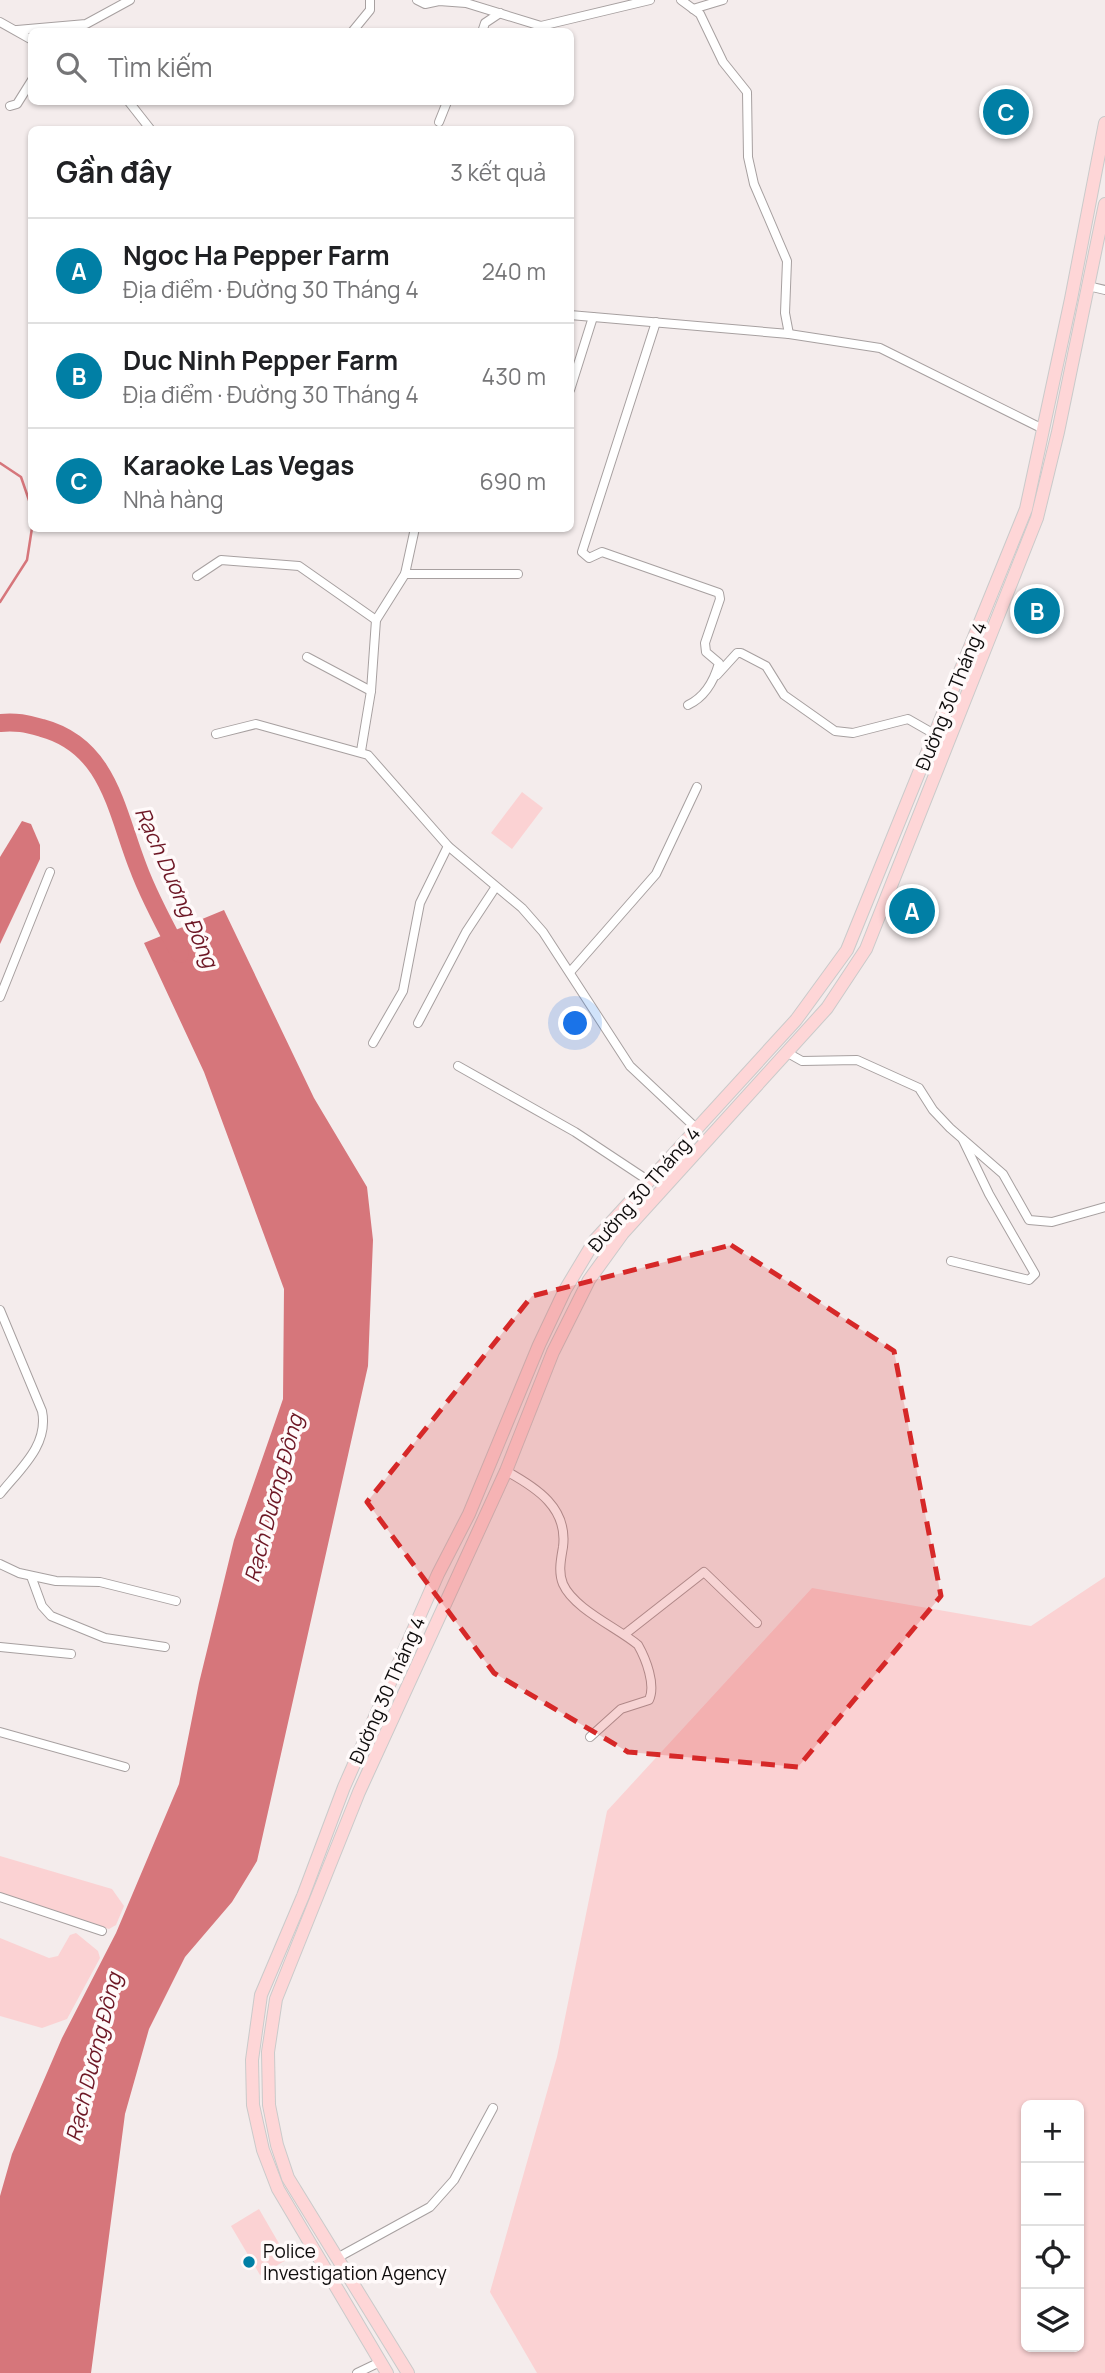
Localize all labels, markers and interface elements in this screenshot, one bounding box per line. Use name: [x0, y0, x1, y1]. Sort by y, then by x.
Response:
search box: [28, 28, 574, 105]
icon: search: [52, 48, 90, 86]
text: Tìm kiếm: [108, 49, 213, 85]
pin: C: [983, 86, 1029, 138]
text: Gần đây: [56, 151, 172, 192]
text: 3 kết quả: [450, 156, 546, 188]
text: Ngoc Ha Pepper Farm: [123, 237, 390, 273]
text: A: [71, 255, 87, 287]
text: 240 m: [482, 255, 546, 287]
text: Địa điểm · Đường 30 Tháng 4: [123, 273, 419, 305]
text: Duc Ninh Pepper Farm: [123, 342, 398, 378]
text: B: [72, 360, 86, 392]
text: 430 m: [482, 360, 546, 392]
text: Địa điểm · Đường 30 Tháng 4: [123, 378, 419, 410]
text: Karaoke Las Vegas: [123, 447, 354, 483]
text: C: [71, 465, 88, 497]
text: 690 m: [480, 465, 546, 497]
text: Nhà hàng: [123, 483, 224, 515]
pin: B: [1014, 585, 1060, 637]
street label: Đường 30 Tháng 4: [909, 618, 993, 774]
water label: Rạch Dương Đông: [129, 802, 226, 973]
pin: A: [889, 885, 935, 937]
your location: [558, 1006, 592, 1040]
street label: Đường 30 Tháng 4: [582, 1121, 706, 1257]
water label: Rạch Dương Đông: [237, 1409, 309, 1585]
street label: Đường 30 Tháng 4: [343, 1612, 431, 1768]
water label: Rạch Dương Đông: [59, 1968, 128, 2144]
map controls: [1021, 2100, 1084, 2352]
button: +: [1021, 2100, 1084, 2163]
button: −: [1021, 2163, 1084, 2226]
button: locate: [1021, 2226, 1084, 2289]
place label: Police Investigation Agency: [263, 2238, 447, 2286]
marker: Police Investigation Agency: [241, 2254, 257, 2270]
button: layers: [1021, 2289, 1084, 2352]

